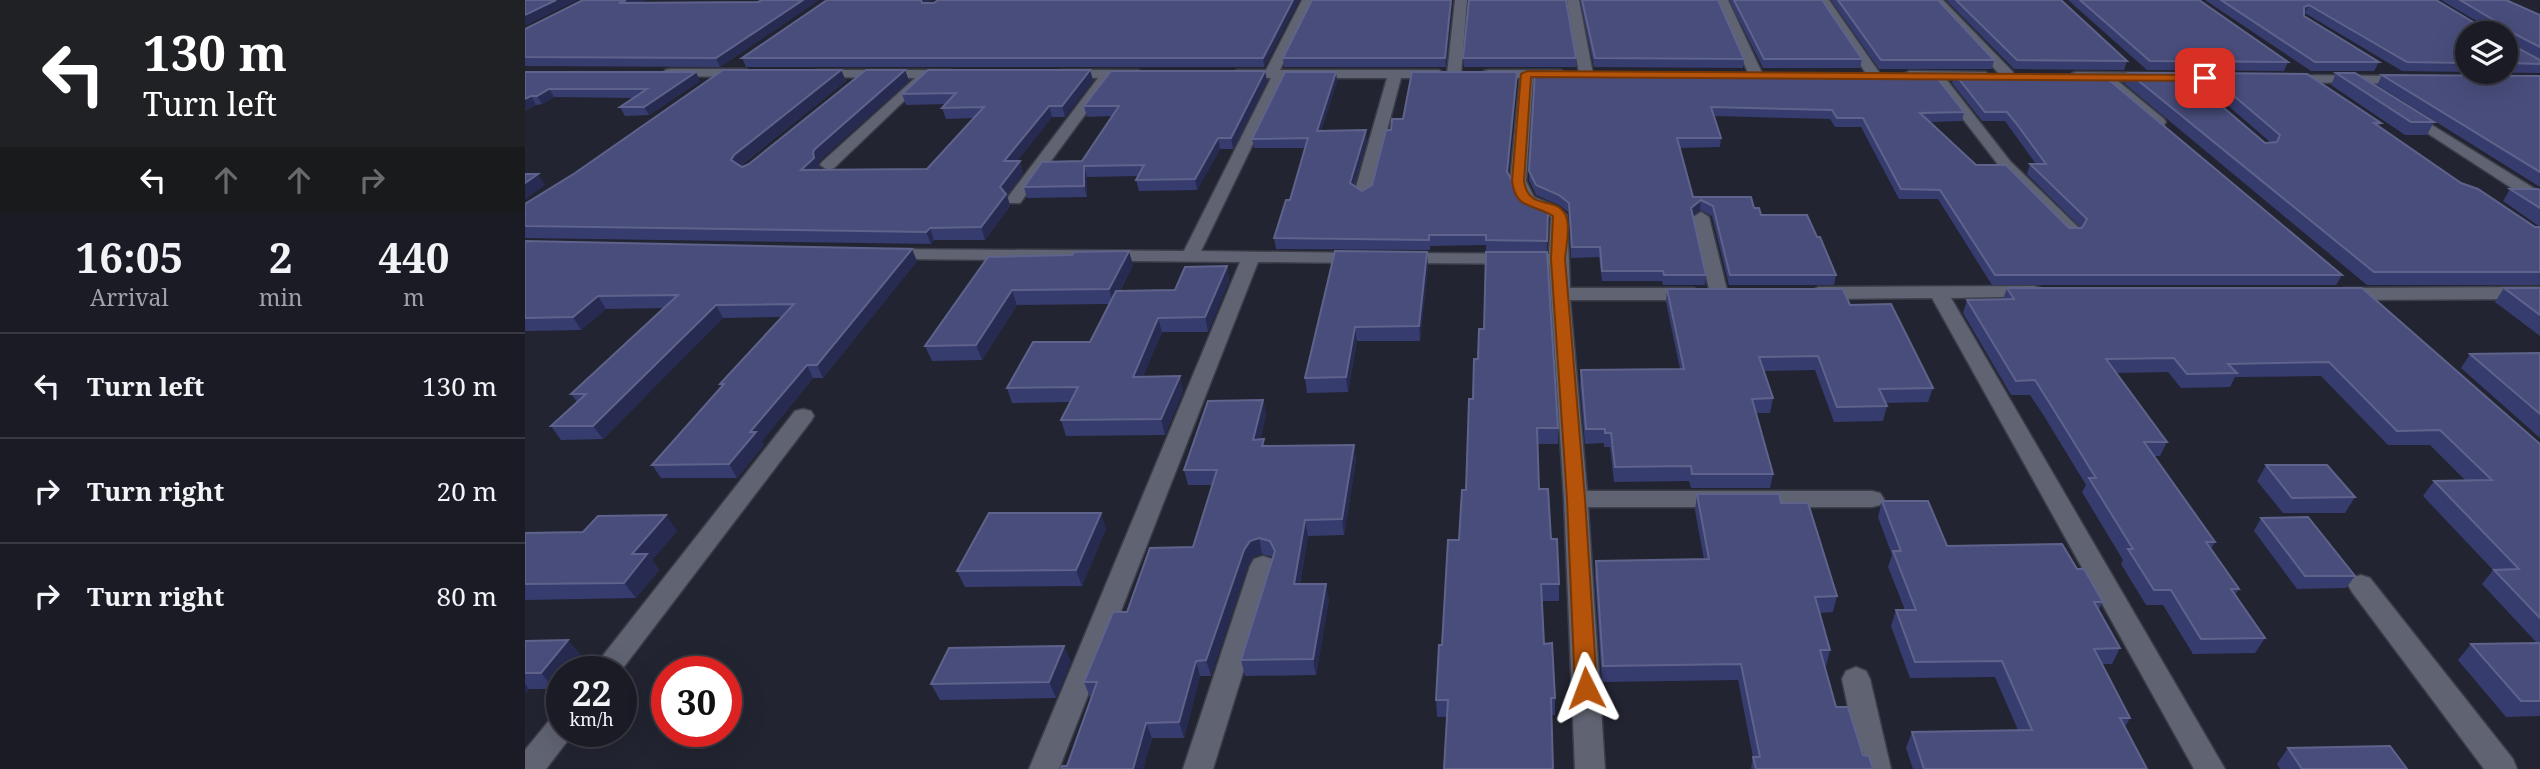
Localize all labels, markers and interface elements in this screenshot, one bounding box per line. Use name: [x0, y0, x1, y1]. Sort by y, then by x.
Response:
text: 130 m: [143, 19, 287, 85]
map controls: [2455, 21, 2518, 84]
button: layers: [2455, 21, 2518, 84]
icon: left: [28, 28, 119, 119]
pin: [2175, 48, 2235, 108]
icon: arrive: [2186, 59, 2224, 97]
text: Turn left: [143, 82, 277, 125]
icon: left: [134, 161, 172, 199]
icon: ahead: [207, 161, 245, 199]
icon: ahead: [280, 161, 318, 199]
icon: right: [353, 161, 391, 199]
text: 16:05: [76, 228, 183, 285]
text: 2: [269, 228, 293, 285]
text: 440: [378, 228, 449, 285]
text: Arrival: [90, 281, 169, 313]
text: min: [259, 281, 303, 313]
text: m: [403, 281, 425, 313]
icon: left: [28, 367, 66, 405]
text: Turn left: [87, 368, 204, 404]
text: 130 m: [422, 368, 497, 404]
icon: right: [28, 472, 66, 510]
text: Turn right: [87, 473, 224, 509]
text: 20 m: [437, 473, 497, 509]
icon: right: [28, 577, 66, 615]
text: Turn right: [87, 578, 224, 614]
text: 80 m: [437, 578, 497, 614]
position arrow: [1549, 651, 1623, 725]
speed limit sign: 30: [651, 656, 742, 747]
text: 22: [572, 669, 611, 716]
text: km/h: [569, 707, 614, 731]

